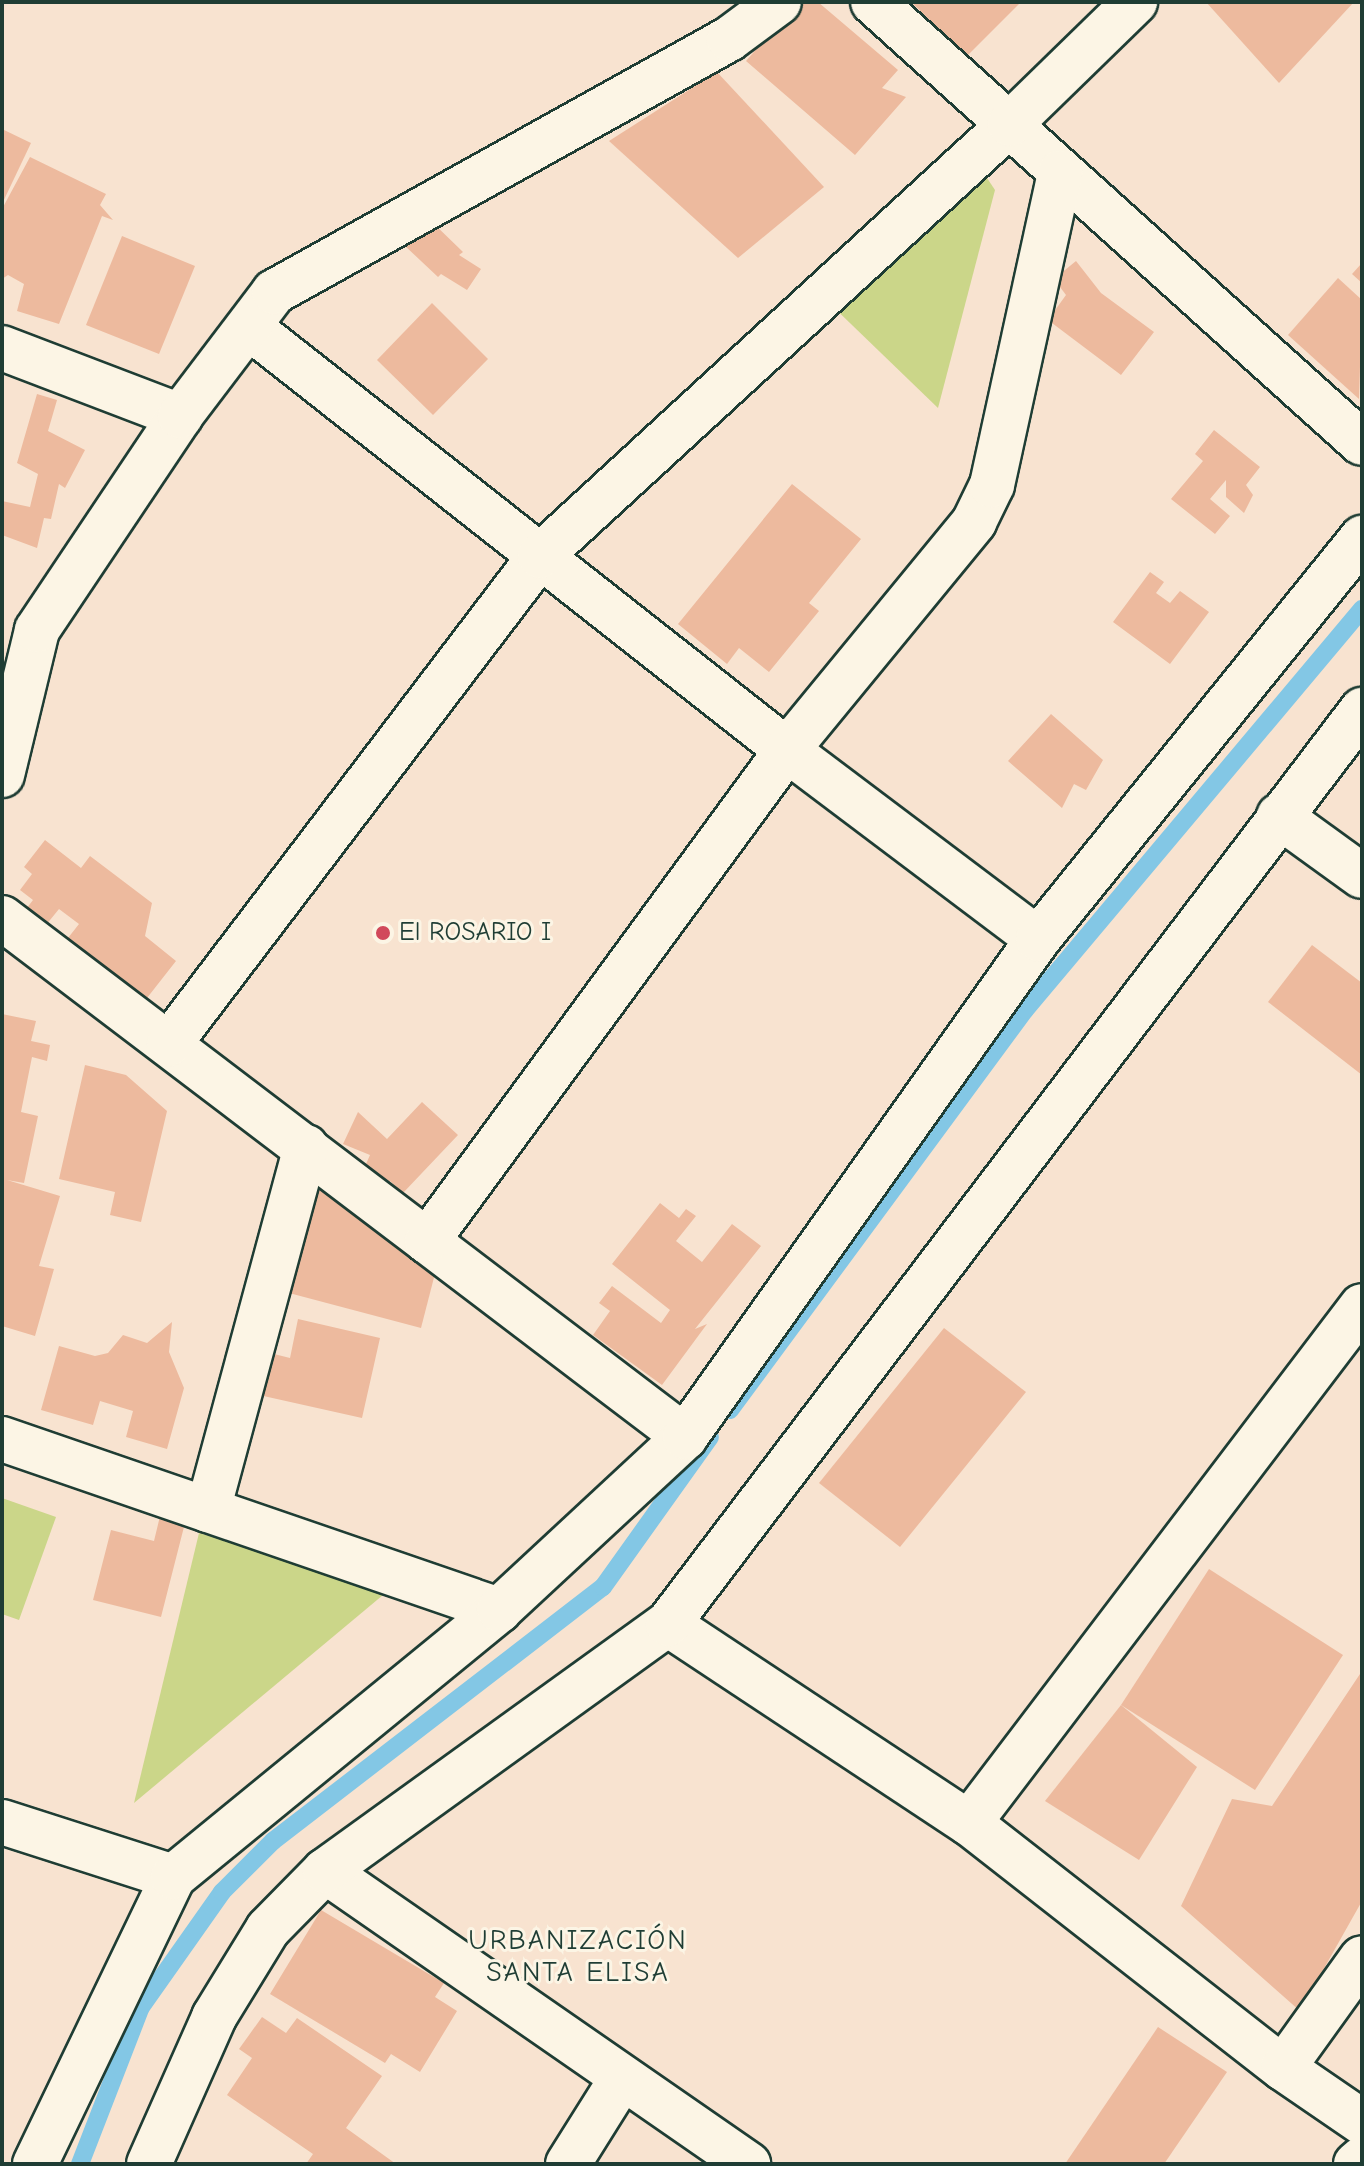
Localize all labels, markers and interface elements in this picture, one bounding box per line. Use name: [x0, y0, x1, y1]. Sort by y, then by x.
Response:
place label: El ROSARIO I: [399, 917, 551, 949]
marker: El ROSARIO I: [374, 924, 392, 942]
district label: URBANIZACIÓN SANTA ELISA: [468, 1923, 688, 1989]

